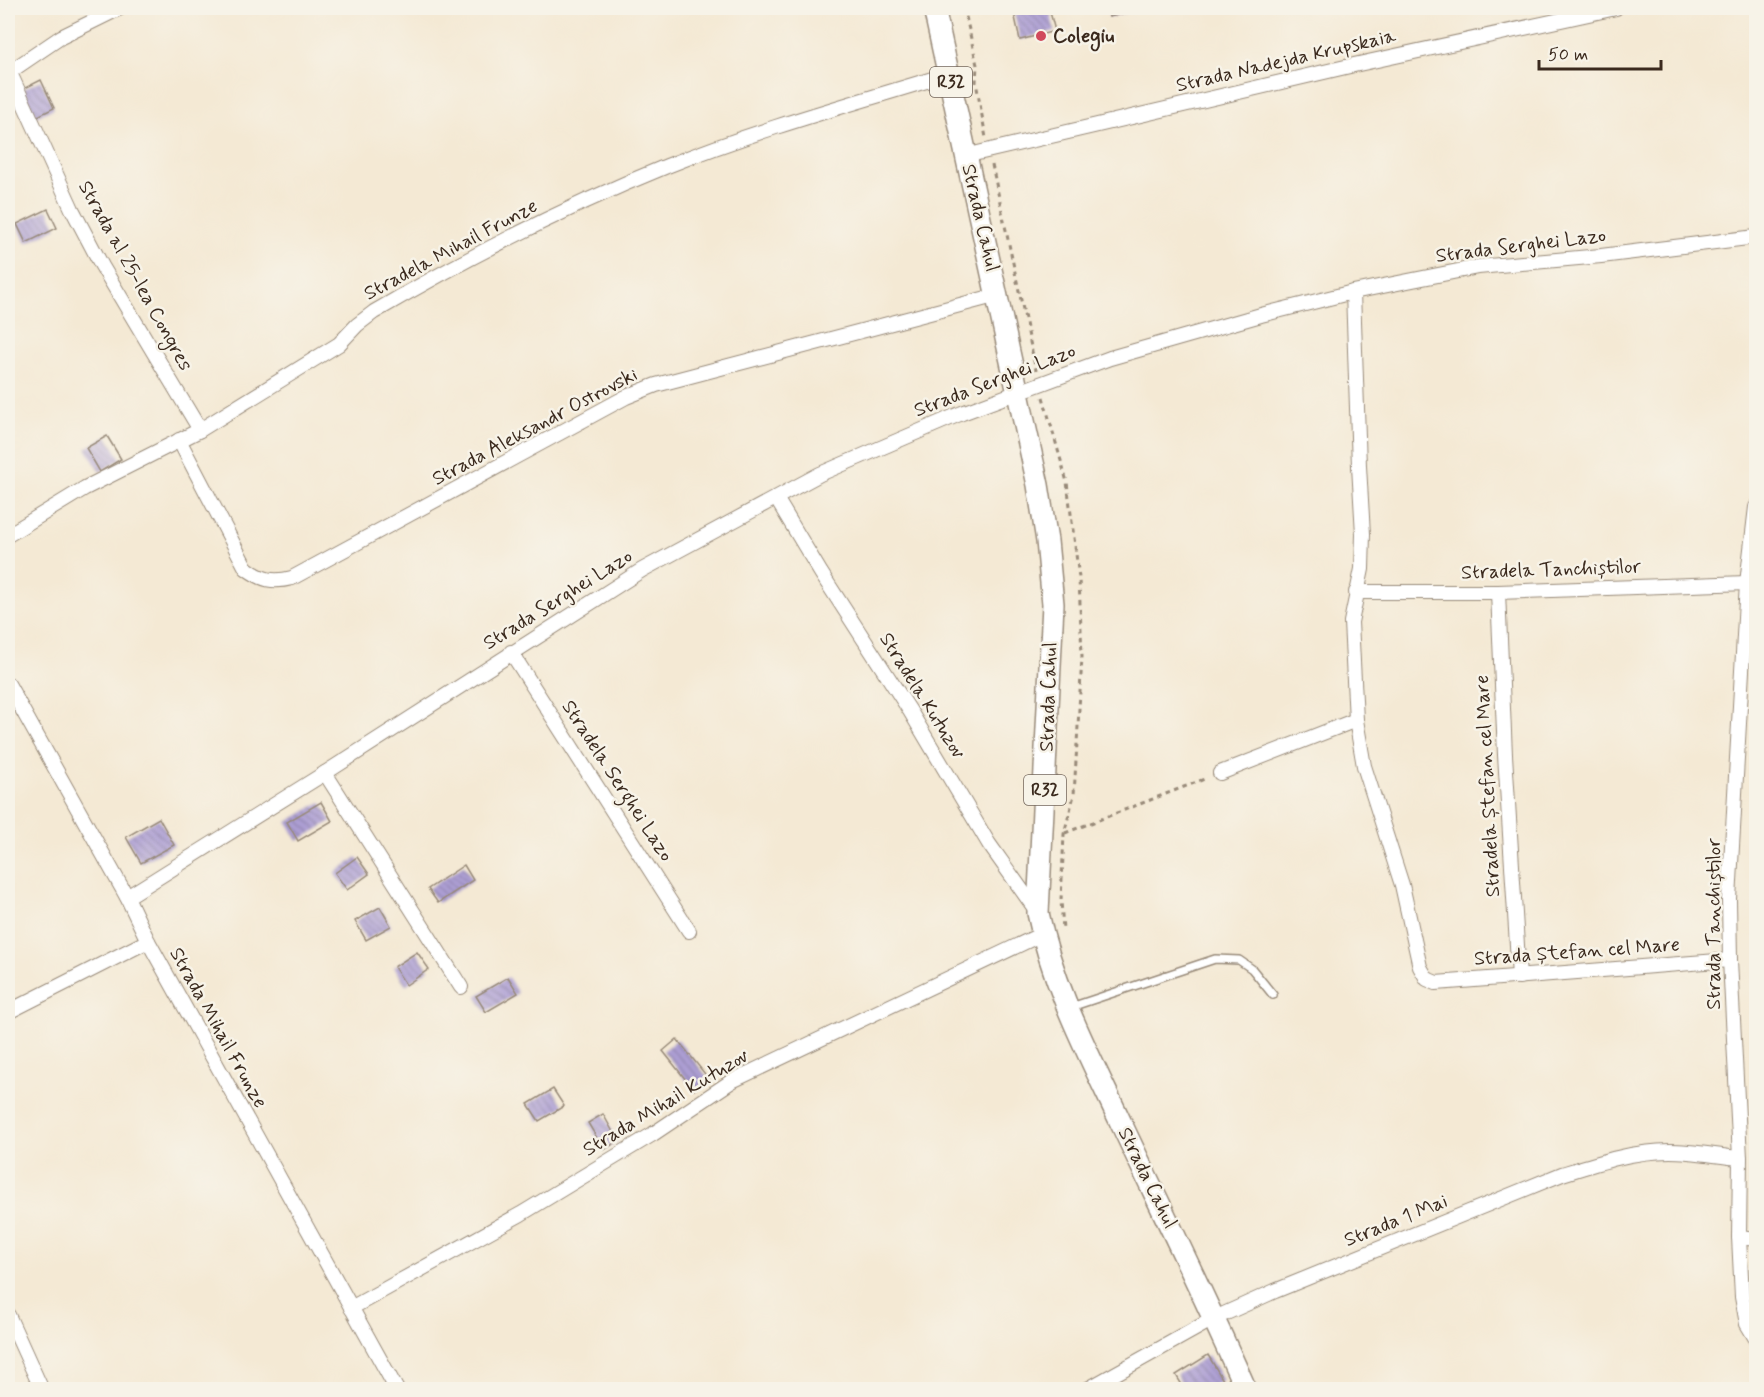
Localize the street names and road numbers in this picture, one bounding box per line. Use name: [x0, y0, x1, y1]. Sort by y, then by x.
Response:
street label: Strada Nadejda Krupskaia: [1174, 22, 1399, 99]
road number: R32: [930, 67, 972, 97]
street label: Strada Cahul: [955, 162, 1005, 274]
street label: Strada al 25-lea Congres: [70, 176, 199, 377]
street label: Stradela Mihail Frunze: [359, 193, 543, 307]
street label: Strada Serghei Lazo: [1434, 222, 1608, 270]
street label: Strada Serghei Lazo: [910, 338, 1080, 424]
street label: Strada Aleksandr Ostrovski: [428, 361, 642, 493]
street label: Strada Serghei Lazo: [478, 543, 638, 657]
street label: Stradela Tanchiștilor: [1461, 553, 1642, 587]
street label: Stradela Kutuzov: [872, 628, 972, 765]
street label: Strada Cahul: [1034, 642, 1064, 752]
street label: Stradela Ștefan cel Mare: [1469, 674, 1507, 898]
street label: Stradela Serghei Lazo: [553, 695, 679, 868]
road number: R32: [1024, 775, 1066, 805]
street label: Strada Tanchiștilor: [1701, 838, 1728, 1010]
street label: Strada Ștefan cel Mare: [1473, 931, 1681, 973]
street label: Strada Mihail Frunze: [163, 943, 273, 1113]
street label: Strada Mihail Kutuzov: [578, 1042, 754, 1163]
street label: Strada Cahul: [1111, 1123, 1183, 1233]
street label: Strada 1 Mai: [1340, 1188, 1452, 1254]

